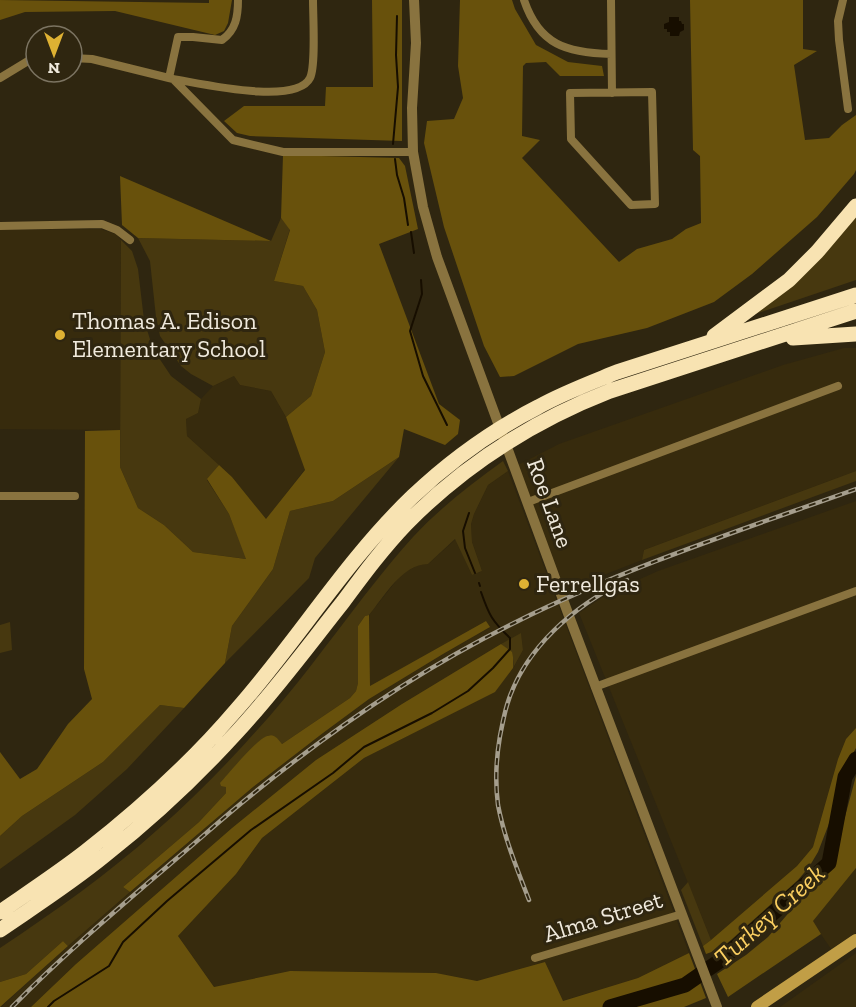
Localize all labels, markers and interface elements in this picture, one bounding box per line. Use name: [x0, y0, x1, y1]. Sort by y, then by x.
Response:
north arrow: [24, 24, 84, 84]
text: N: [48, 59, 60, 78]
place label: Thomas A. Edison Elementary School: [72, 306, 266, 363]
marker: Thomas A. Edison Elementary School: [53, 328, 67, 342]
street label: Roe Lane: [521, 454, 580, 552]
place label: Ferrellgas: [536, 569, 640, 598]
marker: Ferrellgas: [517, 577, 531, 591]
water label: Turkey Creek: [707, 857, 831, 973]
street label: Alma Street: [540, 885, 666, 948]

